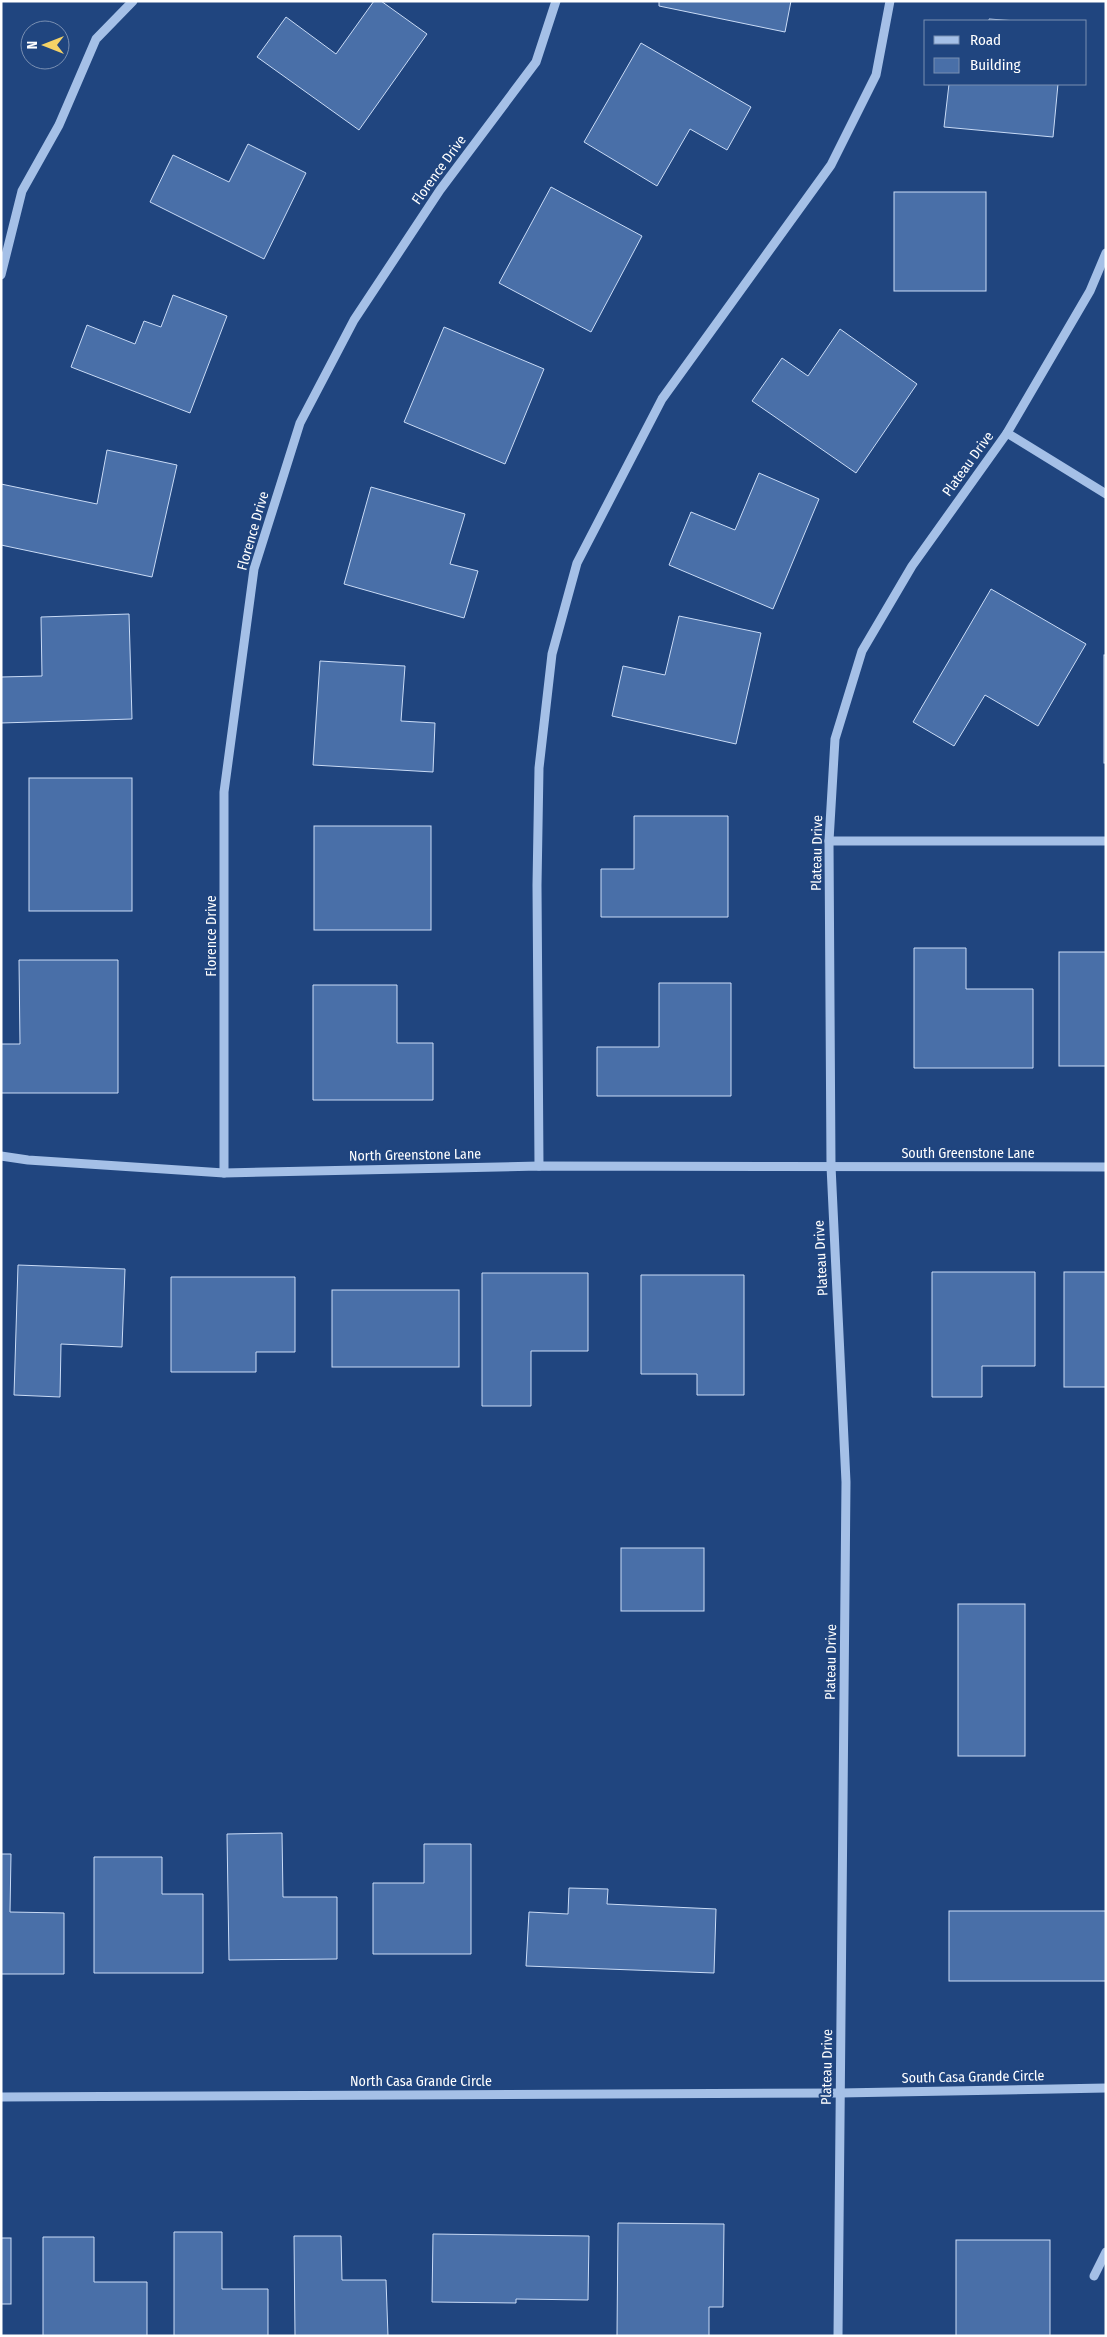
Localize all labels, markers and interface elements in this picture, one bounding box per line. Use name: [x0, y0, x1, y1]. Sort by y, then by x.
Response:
north arrow: [20, 20, 70, 70]
legend: [924, 20, 1087, 85]
text: Road: [970, 31, 1001, 49]
text: N: [24, 41, 41, 49]
text: Building: [970, 56, 1021, 74]
street label: Florence Drive: [408, 132, 470, 208]
street label: Plateau Drive: [939, 428, 997, 500]
street label: Florence Drive: [234, 489, 272, 572]
street label: Plateau Drive: [808, 815, 826, 891]
street label: Florence Drive: [203, 895, 220, 977]
street label: North Greenstone Lane: [349, 1145, 481, 1165]
street label: South Greenstone Lane: [901, 1145, 1035, 1162]
street label: Plateau Drive: [811, 1220, 831, 1296]
street label: Plateau Drive: [822, 1624, 840, 1700]
street label: Plateau Drive: [818, 2029, 836, 2105]
street label: South Casa Grande Circle: [901, 2067, 1045, 2087]
street label: North Casa Grande Circle: [350, 2073, 492, 2090]

